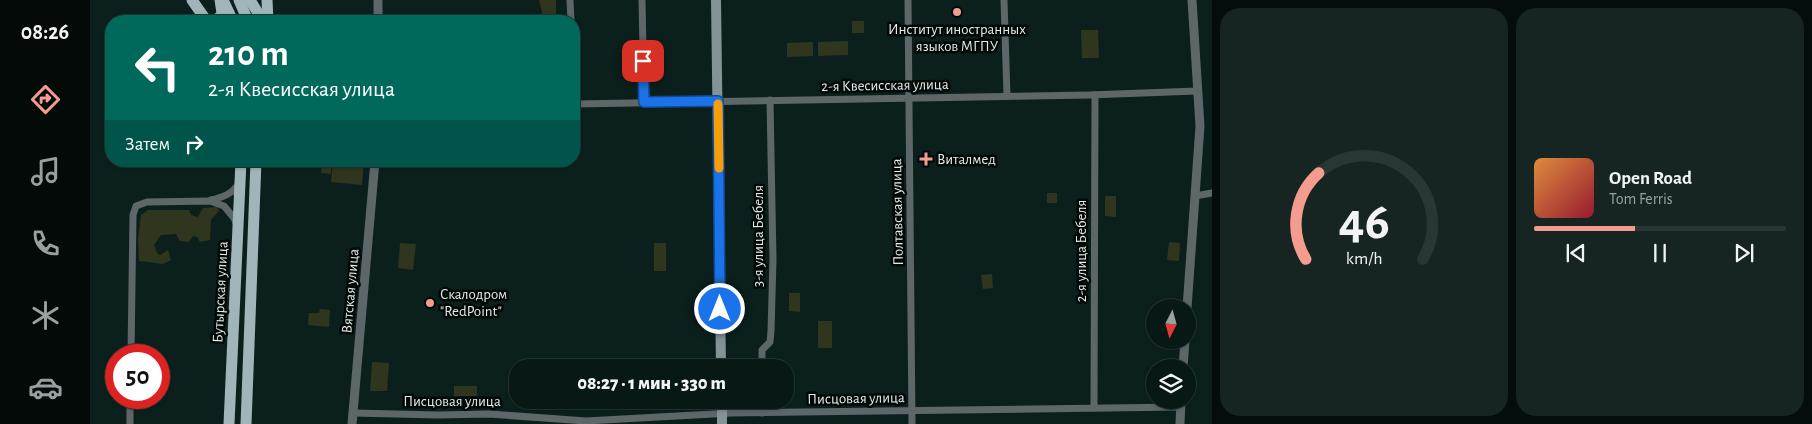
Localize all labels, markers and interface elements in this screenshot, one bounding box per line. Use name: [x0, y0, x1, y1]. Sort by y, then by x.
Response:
marker: Институт иностранных языков МГПУ: [951, 6, 963, 18]
text: 08:26: [21, 21, 69, 43]
place label: Институт иностранных языков МГПУ: [888, 22, 1026, 54]
icon: left: [125, 35, 190, 100]
text: 210 m: [208, 37, 289, 72]
pin: [622, 40, 664, 82]
icon: arrive: [629, 47, 657, 75]
street label: 2-я Квесисская улица: [821, 77, 949, 94]
text: 2-я Квесисская улица: [208, 78, 395, 100]
icon: directions: [28, 82, 63, 117]
icon: right: [180, 130, 208, 158]
text: Затем: [125, 135, 170, 154]
marker: Виталмед: [919, 152, 933, 166]
place label: Виталмед: [937, 152, 996, 167]
icon: music: [28, 154, 63, 189]
street label: Полтавская улица: [889, 158, 906, 266]
text: Open Road: [1609, 169, 1692, 188]
street label: 3-я улица Бебеля: [751, 185, 766, 287]
text: Tom Ferris: [1609, 191, 1673, 207]
text: 46: [1338, 196, 1390, 248]
street label: 2-я улица Бебеля: [1074, 200, 1089, 302]
icon: phone: [28, 226, 63, 261]
icon: previous: [1562, 239, 1590, 267]
icon: pause: [1646, 239, 1674, 267]
icon: next: [1730, 239, 1758, 267]
street label: Бутырская улица: [210, 241, 231, 343]
street label: Вятская улица: [339, 248, 362, 334]
text: km/h: [1346, 250, 1382, 268]
position arrow: [693, 282, 745, 334]
place label: Скалодром "RedPoint": [440, 287, 507, 319]
marker: Скалодром "RedPoint": [424, 297, 436, 309]
icon: climate: [28, 298, 63, 333]
north arrow: [1146, 299, 1196, 349]
map controls: [1146, 299, 1196, 409]
speed limit sign: 50: [105, 344, 170, 409]
button: layers: [1146, 359, 1196, 409]
icon: car: [28, 370, 63, 405]
text: 08:27 · 1 мин · 330 m: [577, 374, 726, 393]
street label: Писцовая улица: [807, 390, 905, 407]
street label: Писцовая улица: [403, 394, 501, 409]

